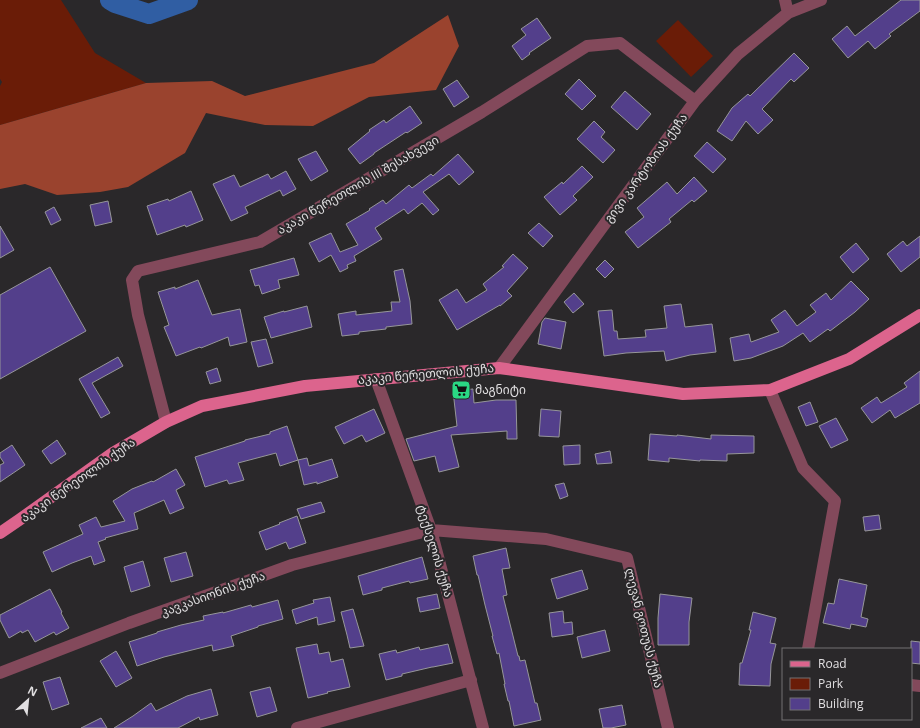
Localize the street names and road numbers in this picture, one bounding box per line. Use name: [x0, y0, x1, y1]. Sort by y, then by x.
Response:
street label: გივი კარტოზიას ქუჩა: [600, 109, 691, 226]
street label: აკაკი წერეთლის III შესახვევი: [274, 131, 442, 238]
street label: აკაკი წერეთლის ქუჩა: [357, 359, 495, 388]
street label: აკაკი წერეთლის ქუჩა: [17, 434, 138, 526]
street label: ტექსელის ქუჩა: [413, 503, 458, 599]
street label: ლევან გოთუას ქუჩა: [621, 566, 668, 690]
street label: კავკასიონის ქუჩა: [158, 567, 267, 620]

